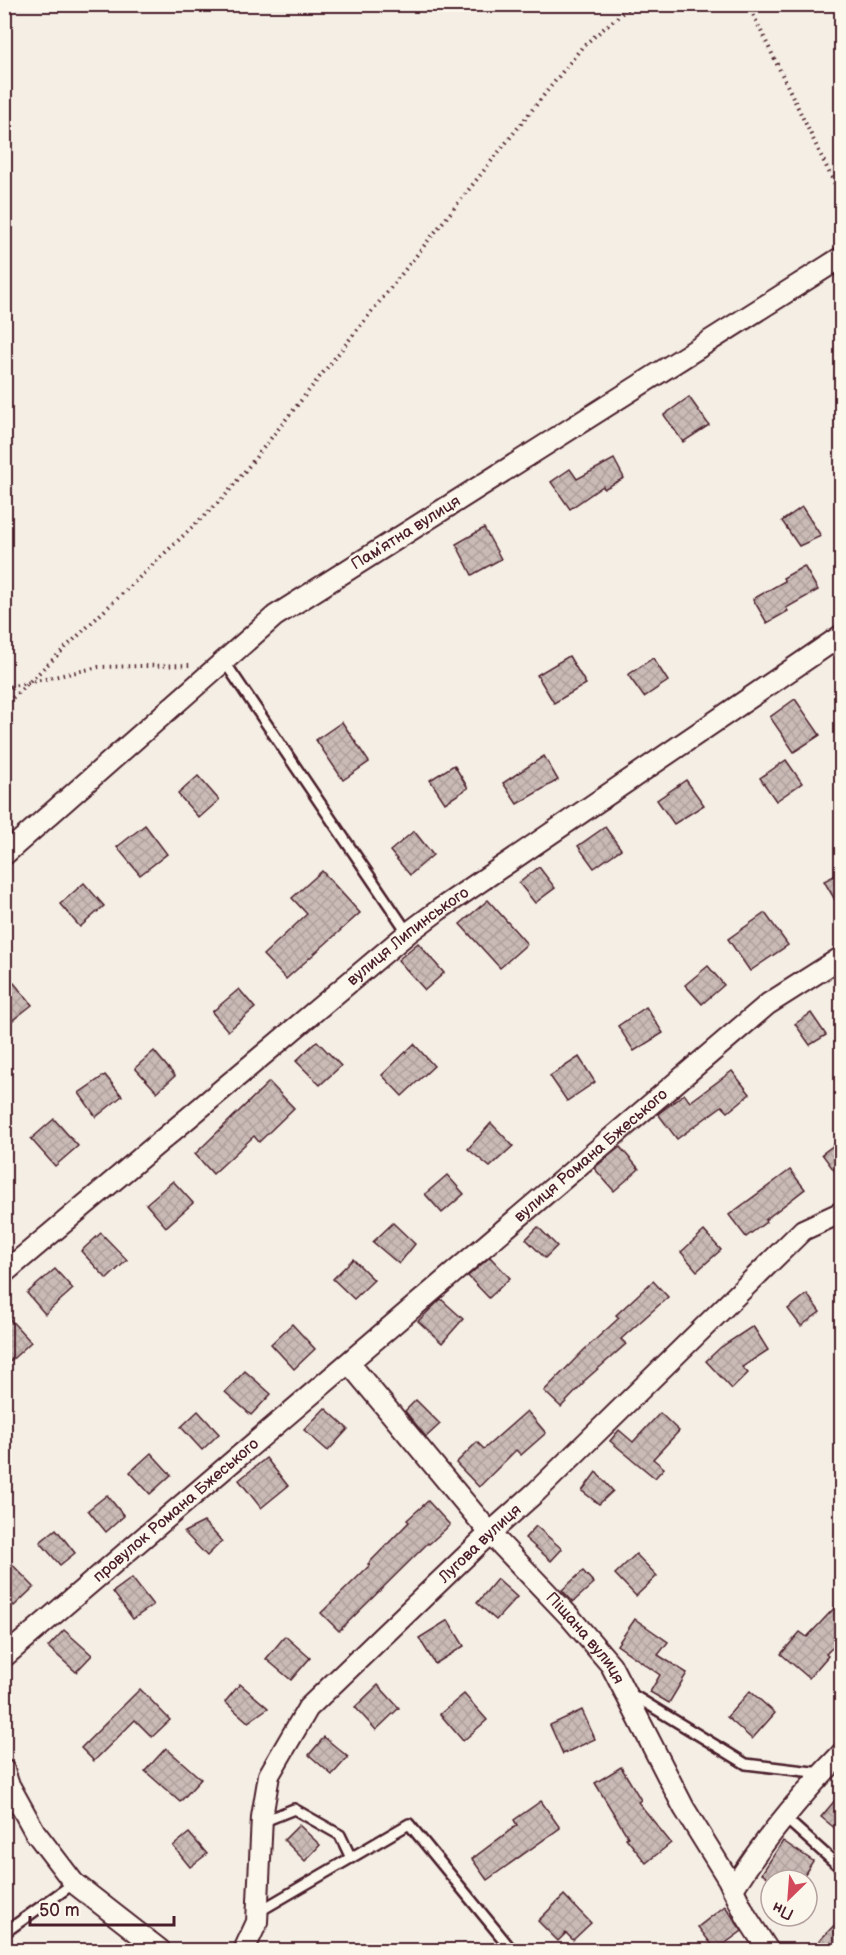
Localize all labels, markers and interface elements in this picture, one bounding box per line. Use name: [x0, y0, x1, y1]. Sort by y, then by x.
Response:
street label: Памʼятна вулиця: [348, 492, 464, 574]
street label: вулиця Липинського: [343, 883, 472, 990]
street label: вулиця Романа Бжеського: [510, 1085, 671, 1226]
street label: провулок Романа Бжеського: [89, 1434, 262, 1586]
street label: Лугова вулиця: [434, 1500, 525, 1587]
street label: Піщана вулиця: [542, 1588, 629, 1687]
north arrow: [759, 1868, 819, 1928]
scale bar: [30, 1889, 174, 1927]
text: Пн: [770, 1897, 797, 1923]
text: 50 m: [39, 1900, 80, 1921]

